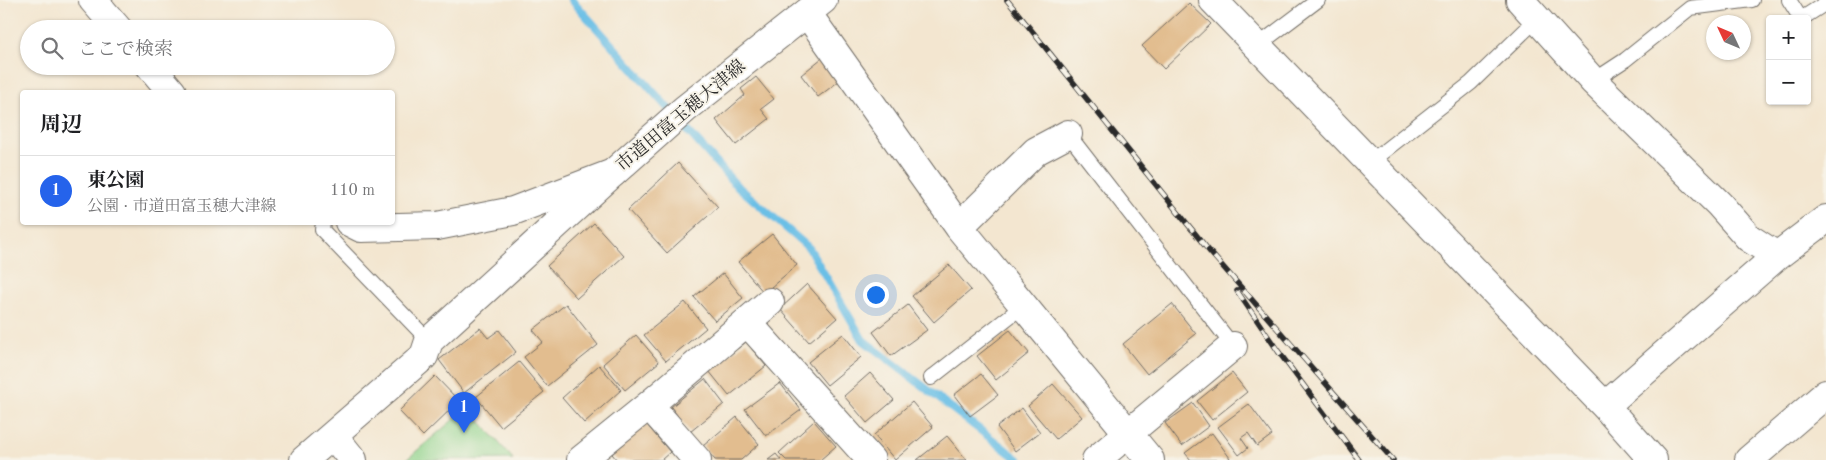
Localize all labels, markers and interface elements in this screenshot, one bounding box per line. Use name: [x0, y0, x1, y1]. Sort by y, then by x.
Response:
north arrow: [1706, 15, 1751, 60]
map controls: [1766, 15, 1811, 105]
button: +: [1766, 15, 1811, 60]
search box: [20, 20, 395, 75]
icon: search: [38, 34, 66, 62]
text: ここで検索: [78, 41, 173, 60]
street label: 市道田富玉穂大津線: [612, 56, 749, 175]
button: −: [1766, 60, 1811, 105]
text: 周辺: [40, 115, 82, 136]
text: 東公園: [87, 172, 144, 191]
text: 1: [51, 183, 61, 199]
text: 110 m: [330, 183, 375, 199]
text: 公園 · 市道田富玉穂大津線: [87, 199, 276, 215]
your location: [863, 282, 889, 308]
pin: 1: [448, 392, 480, 433]

